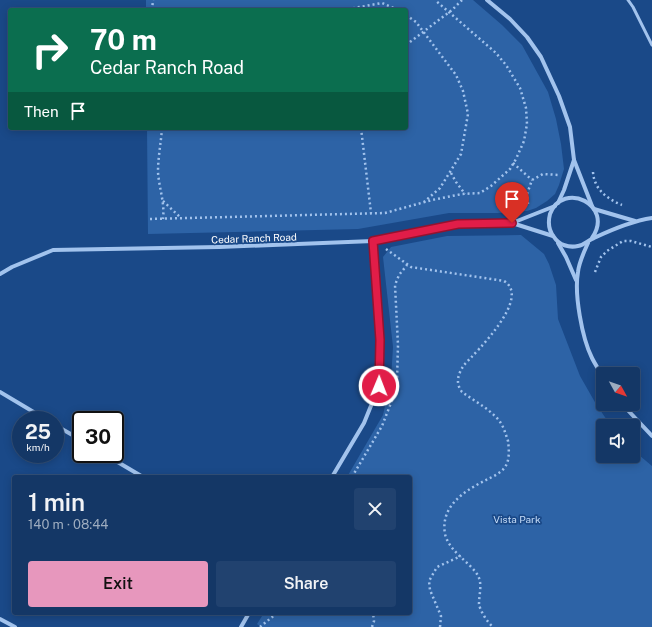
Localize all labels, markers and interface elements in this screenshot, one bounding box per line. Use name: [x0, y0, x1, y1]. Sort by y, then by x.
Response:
text: 70 m: [90, 23, 157, 56]
icon: right: [24, 24, 76, 76]
text: Cedar Ranch Road: [90, 57, 244, 78]
icon: arrive: [67, 100, 89, 122]
text: Then: [24, 103, 59, 120]
pin: [495, 182, 529, 223]
icon: arrive: [501, 188, 523, 210]
street label: Cedar Ranch Road: [211, 231, 297, 245]
position arrow: [358, 365, 400, 407]
north arrow: [596, 367, 640, 411]
map controls: [596, 367, 640, 463]
speed limit sign: 30: [72, 411, 124, 463]
button: sound: [596, 419, 640, 463]
text: 25: [25, 420, 51, 444]
text: km/h: [26, 441, 50, 453]
text: 1 min: [28, 488, 85, 516]
button: close: [354, 488, 396, 530]
park label: Vista Park: [493, 513, 541, 525]
text: 140 m · 08:44: [28, 517, 109, 532]
button: Exit: [28, 561, 208, 607]
button: Share: [216, 561, 396, 607]

